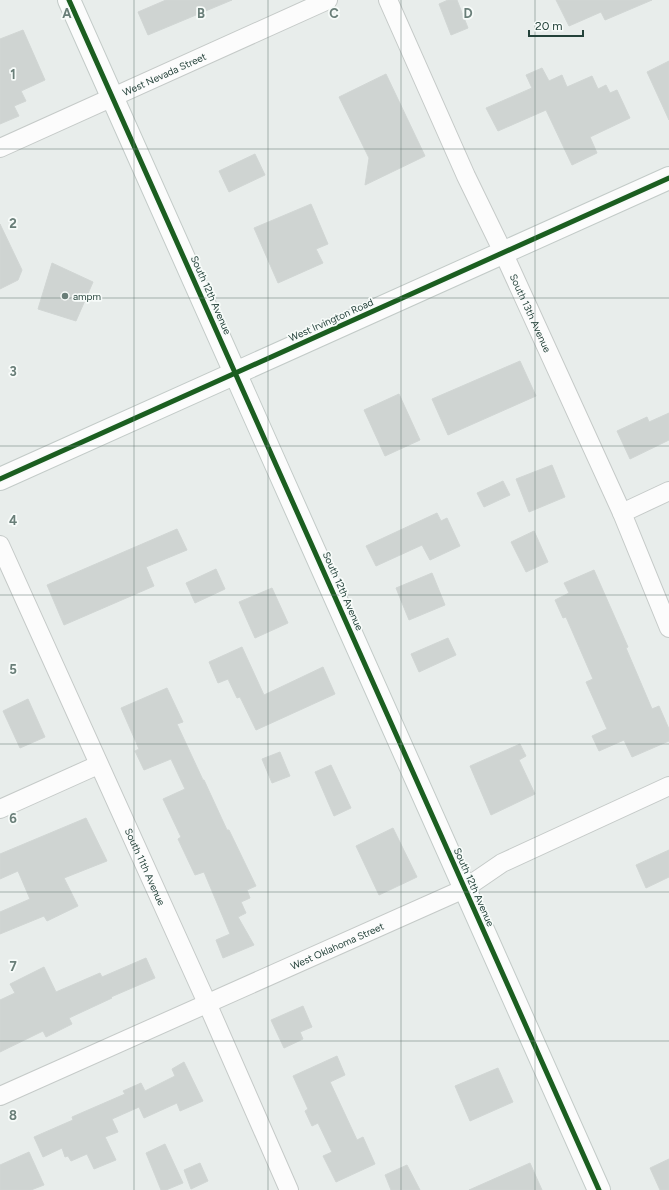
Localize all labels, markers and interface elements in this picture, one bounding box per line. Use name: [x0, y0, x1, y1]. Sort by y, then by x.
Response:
text: A: [62, 6, 72, 21]
text: B: [197, 6, 205, 21]
text: C: [329, 6, 339, 21]
text: D: [463, 6, 473, 21]
scale bar: [529, 12, 583, 38]
text: 20 m: [535, 19, 563, 33]
street label: West Nevada Street: [120, 49, 208, 98]
text: 1: [10, 67, 16, 82]
text: 2: [9, 216, 17, 231]
street label: South 12th Avenue: [188, 254, 234, 337]
street label: South 13th Avenue: [507, 272, 554, 355]
place label: ampm: [73, 290, 101, 303]
marker: ampm: [60, 291, 70, 301]
street label: West Irvington Road: [287, 295, 375, 344]
text: 3: [9, 364, 17, 379]
text: 4: [9, 513, 17, 528]
street label: South 12th Avenue: [320, 550, 366, 633]
text: 5: [9, 662, 17, 677]
text: 6: [9, 811, 17, 826]
street label: South 11th Avenue: [122, 826, 169, 908]
street label: South 12th Avenue: [451, 846, 497, 929]
street label: West Oklahoma Street: [288, 919, 386, 972]
text: 7: [9, 959, 17, 974]
text: 8: [9, 1108, 17, 1123]

